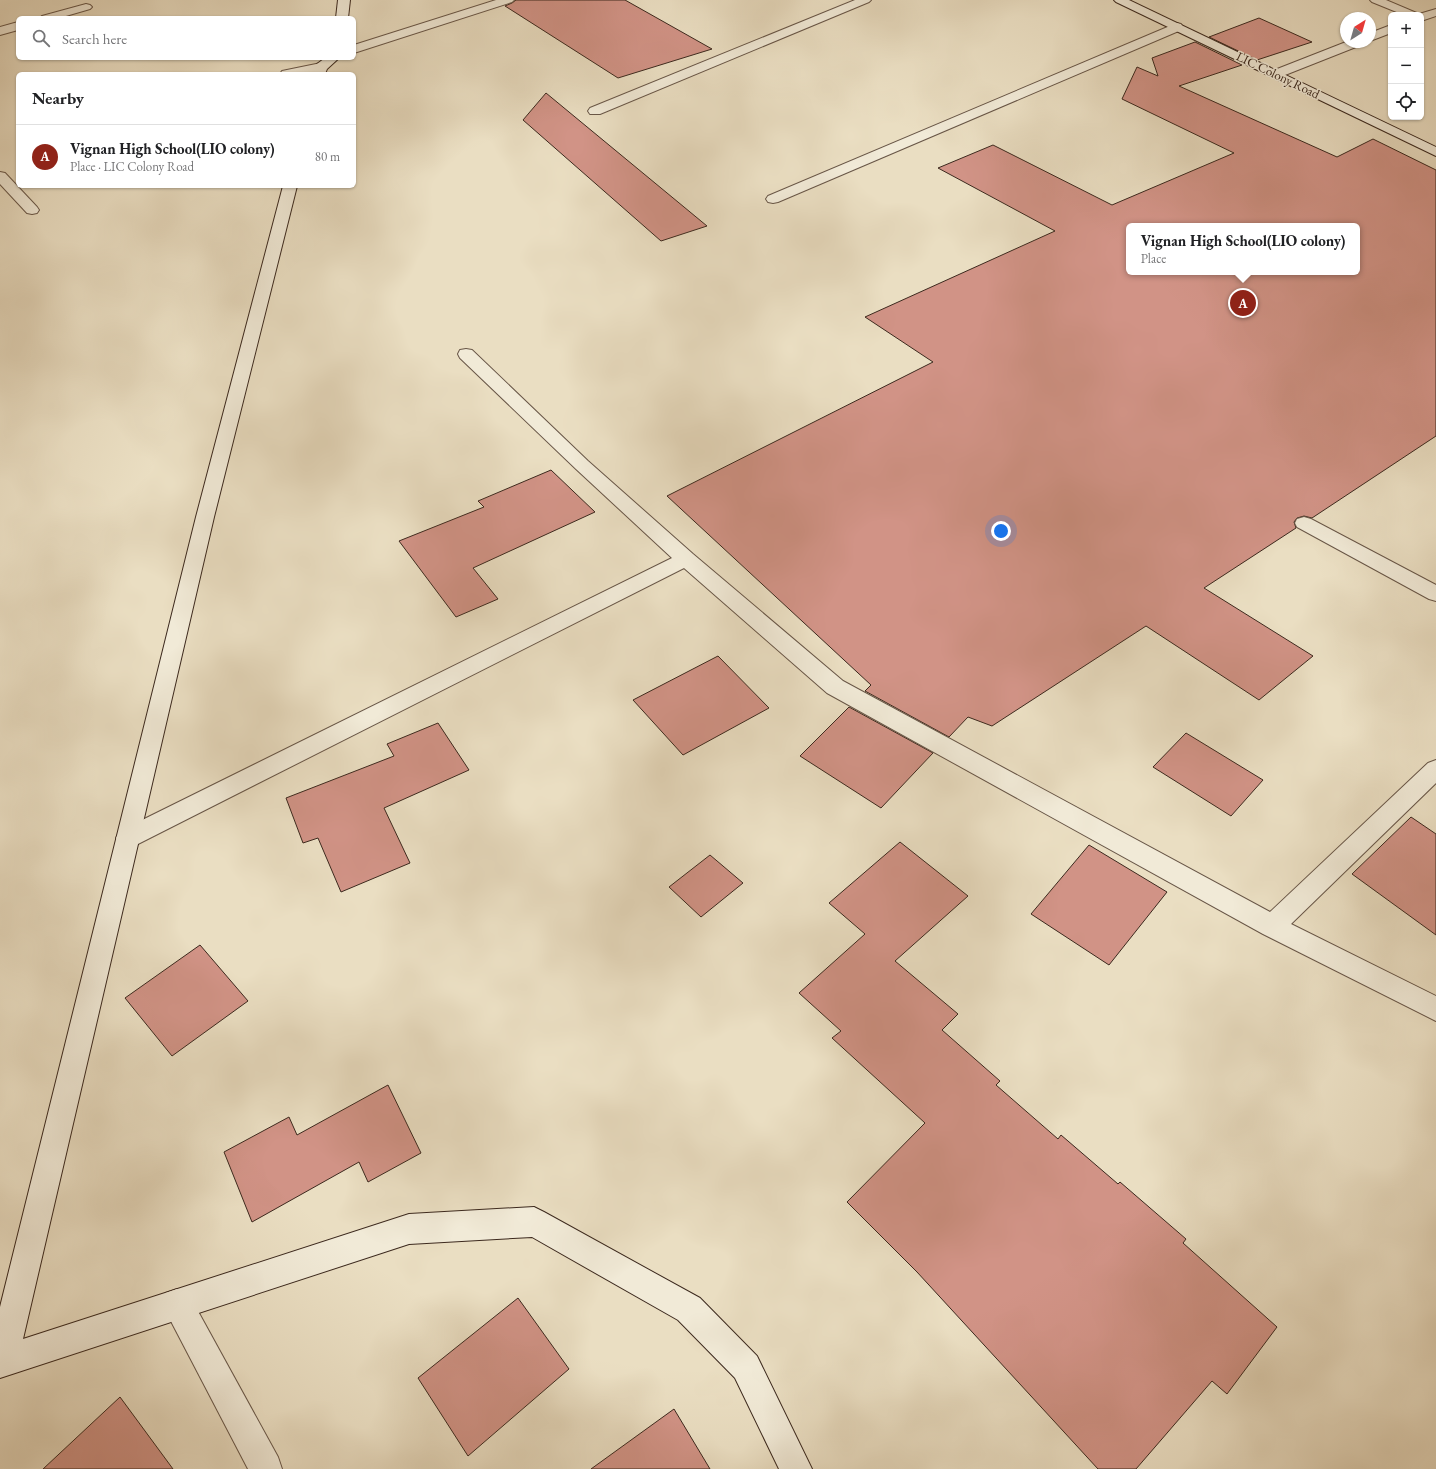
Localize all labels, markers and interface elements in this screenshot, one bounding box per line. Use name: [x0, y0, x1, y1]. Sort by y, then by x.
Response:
north arrow: [1340, 12, 1376, 48]
map controls: [1388, 12, 1424, 120]
button: +: [1388, 12, 1424, 48]
search box: [16, 16, 356, 60]
icon: search: [30, 27, 52, 49]
text: Search here: [62, 29, 127, 48]
street label: LIC Colony Road: [1234, 47, 1323, 103]
button: −: [1388, 48, 1424, 84]
button: locate: [1388, 84, 1424, 120]
text: Nearby: [32, 87, 84, 109]
text: Vignan High School(LIO colony): [70, 139, 275, 158]
text: A: [40, 148, 50, 165]
text: 80 m: [315, 148, 340, 165]
text: Place · LIC Colony Road: [70, 158, 194, 175]
popup: [1126, 223, 1360, 275]
text: Vignan High School(LIO colony): [1141, 231, 1345, 250]
text: Place: [1141, 250, 1166, 267]
pin: A: [1230, 288, 1256, 318]
your location: [991, 521, 1011, 541]

